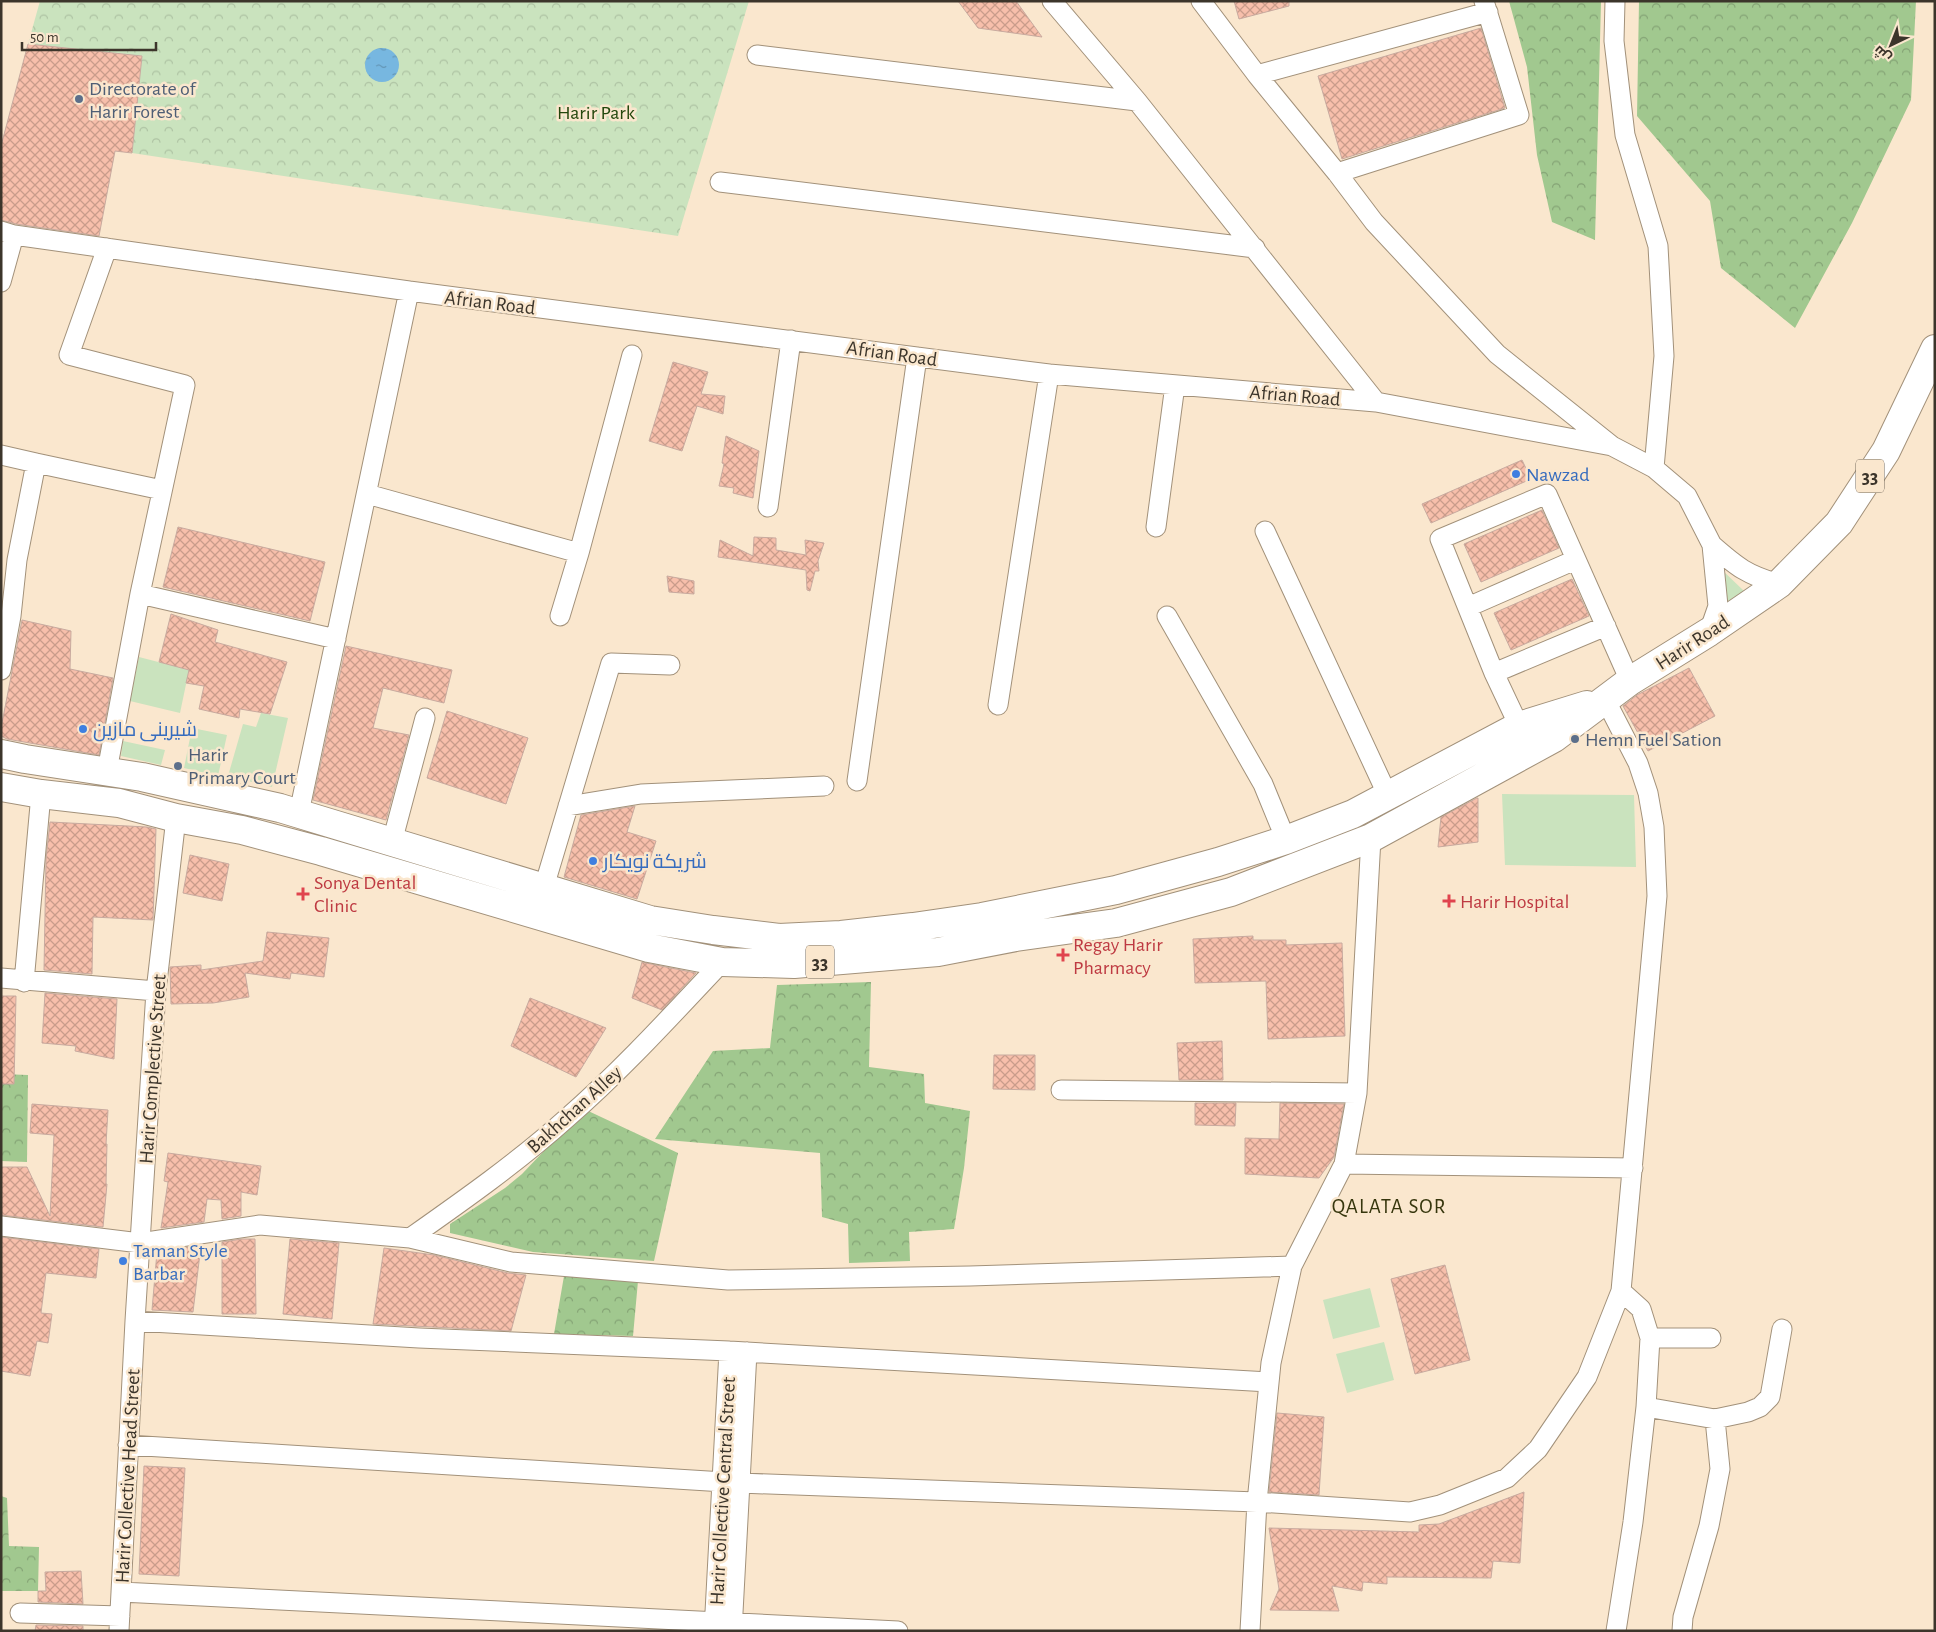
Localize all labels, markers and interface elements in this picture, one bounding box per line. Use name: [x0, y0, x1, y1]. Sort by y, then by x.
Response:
scale bar: [22, 20, 156, 52]
north arrow: [1866, 20, 1916, 70]
text: 50 m: [30, 30, 59, 45]
text: ش: [1870, 42, 1895, 66]
place label: Directorate of Harir Forest: [89, 79, 196, 122]
marker: Directorate of Harir Forest: [73, 93, 85, 105]
park label: Harir Park: [557, 103, 635, 123]
street label: Afrian Road: [443, 287, 536, 318]
street label: Afrian Road: [845, 338, 938, 370]
street label: Afrian Road: [1249, 382, 1341, 410]
road number: 33: [1856, 460, 1884, 492]
place label: Nawzad: [1526, 465, 1590, 485]
marker: Nawzad: [1510, 468, 1522, 480]
street label: Harir Road: [1652, 612, 1733, 674]
place label: شیرینی مازین: [93, 720, 197, 742]
marker: شیرینی مازین: [77, 723, 89, 735]
place label: Hemn Fuel Sation: [1585, 730, 1722, 750]
marker: Hemn Fuel Sation: [1569, 733, 1581, 745]
place label: Harir Primary Court: [188, 745, 296, 788]
marker: Harir Primary Court: [172, 760, 184, 772]
place label: شريكة نويكار: [602, 852, 707, 873]
marker: شريكة نويكار: [587, 855, 599, 867]
place label: Sonya Dental Clinic: [314, 873, 416, 916]
marker: Sonya Dental Clinic: [296, 887, 310, 901]
place label: ‌Harir Hospital: [1460, 892, 1569, 912]
marker: ‌Harir Hospital: [1442, 894, 1456, 908]
place label: Regay Harir Pharmacy: [1073, 935, 1163, 978]
road number: 33: [806, 946, 834, 979]
marker: Regay Harir Pharmacy: [1057, 949, 1069, 961]
street label: Harir Complective Street: [136, 973, 170, 1165]
street label: Bakhchan Alley: [524, 1062, 626, 1157]
district label: QALATA SOR: [1332, 1196, 1446, 1217]
place label: Taman Style Barbar: [133, 1241, 228, 1284]
marker: Taman Style Barbar: [117, 1255, 129, 1267]
street label: Harir Collective Head Street: [112, 1368, 144, 1584]
street label: Harir Collective Central Street: [707, 1376, 739, 1606]

